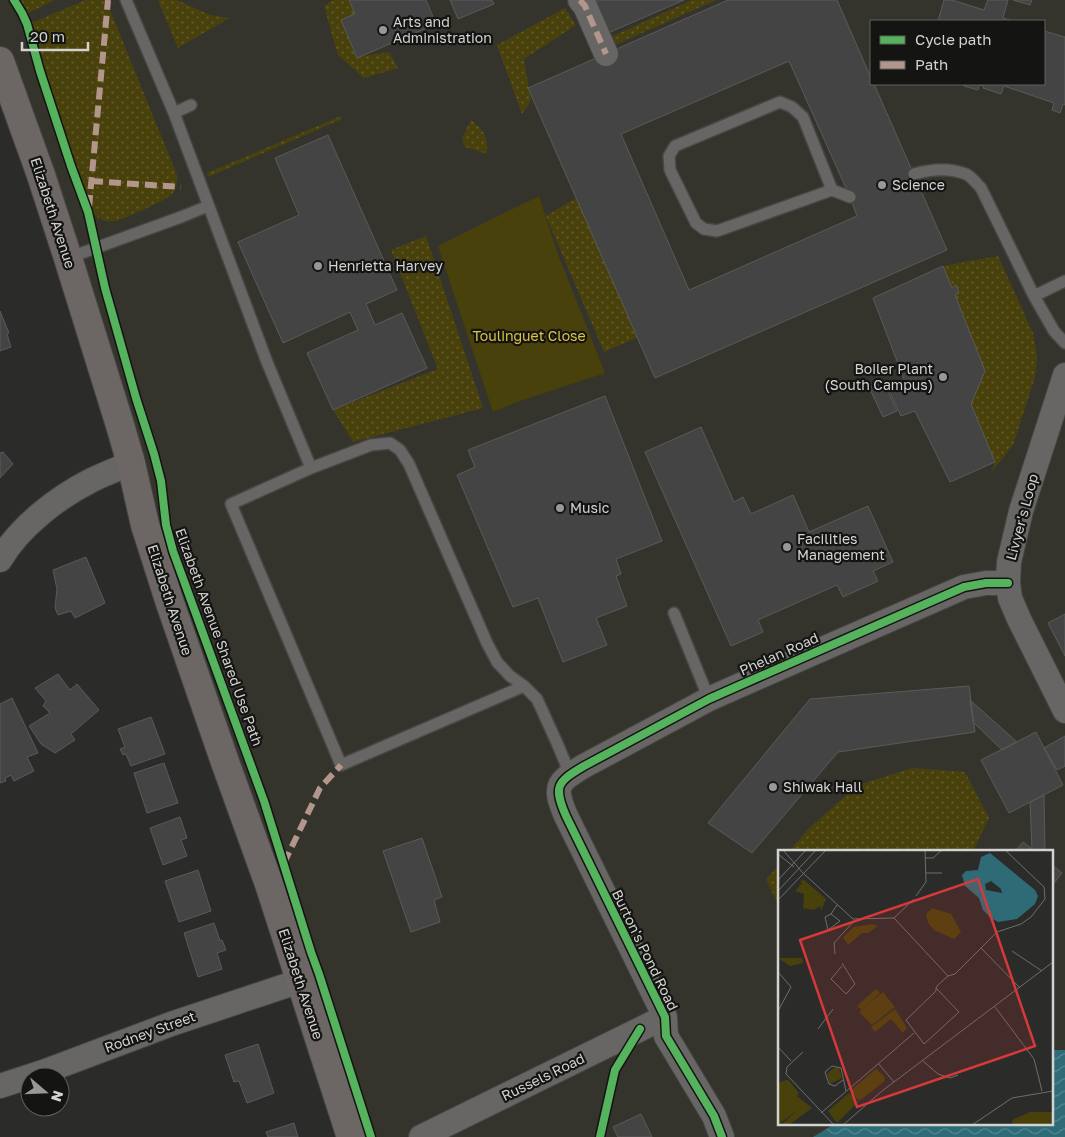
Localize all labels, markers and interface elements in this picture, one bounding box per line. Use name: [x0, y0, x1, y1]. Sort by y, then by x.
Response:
place label: Arts and Administration: [393, 13, 492, 46]
scale bar: [22, 20, 89, 52]
legend: [870, 20, 1045, 85]
marker: Arts and Administration: [377, 24, 389, 36]
text: 20 m: [30, 27, 65, 45]
text: Cycle path: [915, 30, 991, 48]
text: Path: [915, 55, 948, 73]
street label: Elizabeth Avenue: [28, 155, 79, 270]
place label: Science: [892, 176, 945, 193]
marker: Science: [876, 179, 888, 191]
place label: Henrietta Harvey: [328, 257, 443, 274]
marker: Henrietta Harvey: [312, 260, 324, 272]
park label: Toulinguet Close: [472, 327, 586, 344]
place label: Boiler Plant (South Campus): [825, 360, 933, 393]
marker: Boiler Plant (South Campus): [937, 371, 949, 383]
street label: Livyer's Loop: [1002, 472, 1041, 562]
place label: Music: [570, 499, 610, 516]
marker: Music: [554, 502, 566, 514]
street label: Elizabeth Avenue Shared Use Path: [172, 526, 267, 748]
place label: Facilities Management: [797, 530, 885, 563]
marker: Facilities Management: [781, 541, 793, 553]
street label: Elizabeth Avenue: [145, 542, 196, 657]
street label: Phelan Road: [737, 629, 821, 679]
place label: Shiwak Hall: [783, 778, 862, 795]
marker: Shiwak Hall: [767, 781, 779, 793]
inset map: [778, 850, 1052, 1124]
street label: Burton's Pond Road: [609, 887, 682, 1013]
street label: Elizabeth Avenue: [276, 926, 327, 1041]
street label: Rodney Street: [102, 1007, 198, 1056]
street label: Russels Road: [498, 1049, 587, 1104]
north arrow: [20, 1067, 70, 1117]
text: N: [48, 1089, 68, 1104]

